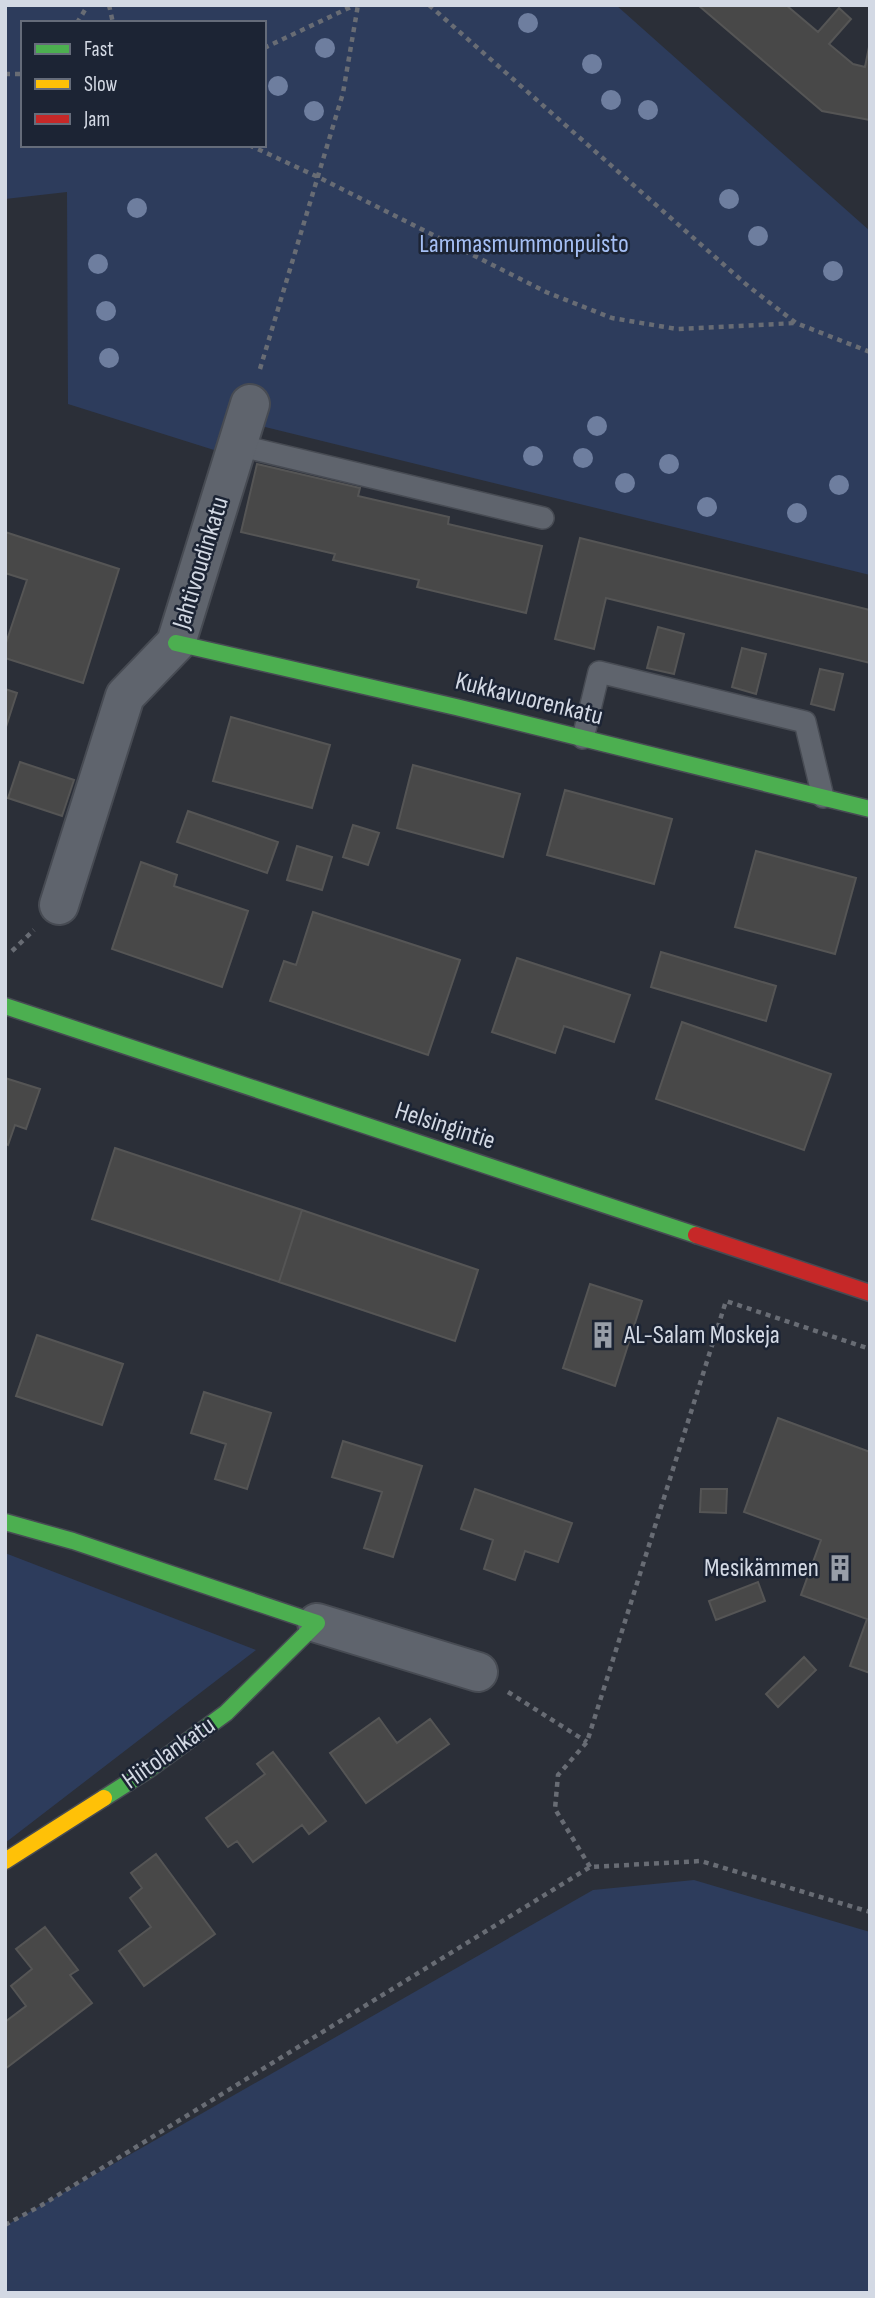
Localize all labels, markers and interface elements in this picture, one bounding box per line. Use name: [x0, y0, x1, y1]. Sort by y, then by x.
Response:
legend: [21, 21, 266, 147]
text: Fast: [84, 37, 114, 62]
text: Slow: [84, 72, 118, 97]
text: Jam: [83, 107, 110, 132]
park label: Lammasmummonpuisto: [419, 229, 629, 260]
street label: Jahtivoudinkatu: [166, 493, 236, 634]
street label: Kukkavuorenkatu: [452, 666, 606, 732]
street label: Helsingintie: [391, 1095, 499, 1157]
building icon: AL-Salam Moskeja: [588, 1320, 618, 1350]
place label: AL-Salam Moskeja: [623, 1320, 780, 1351]
place label: Mesikämmen: [704, 1553, 819, 1584]
building icon: Mesikämmen: [825, 1553, 855, 1583]
street label: Hiitolankatu: [117, 1710, 221, 1796]

